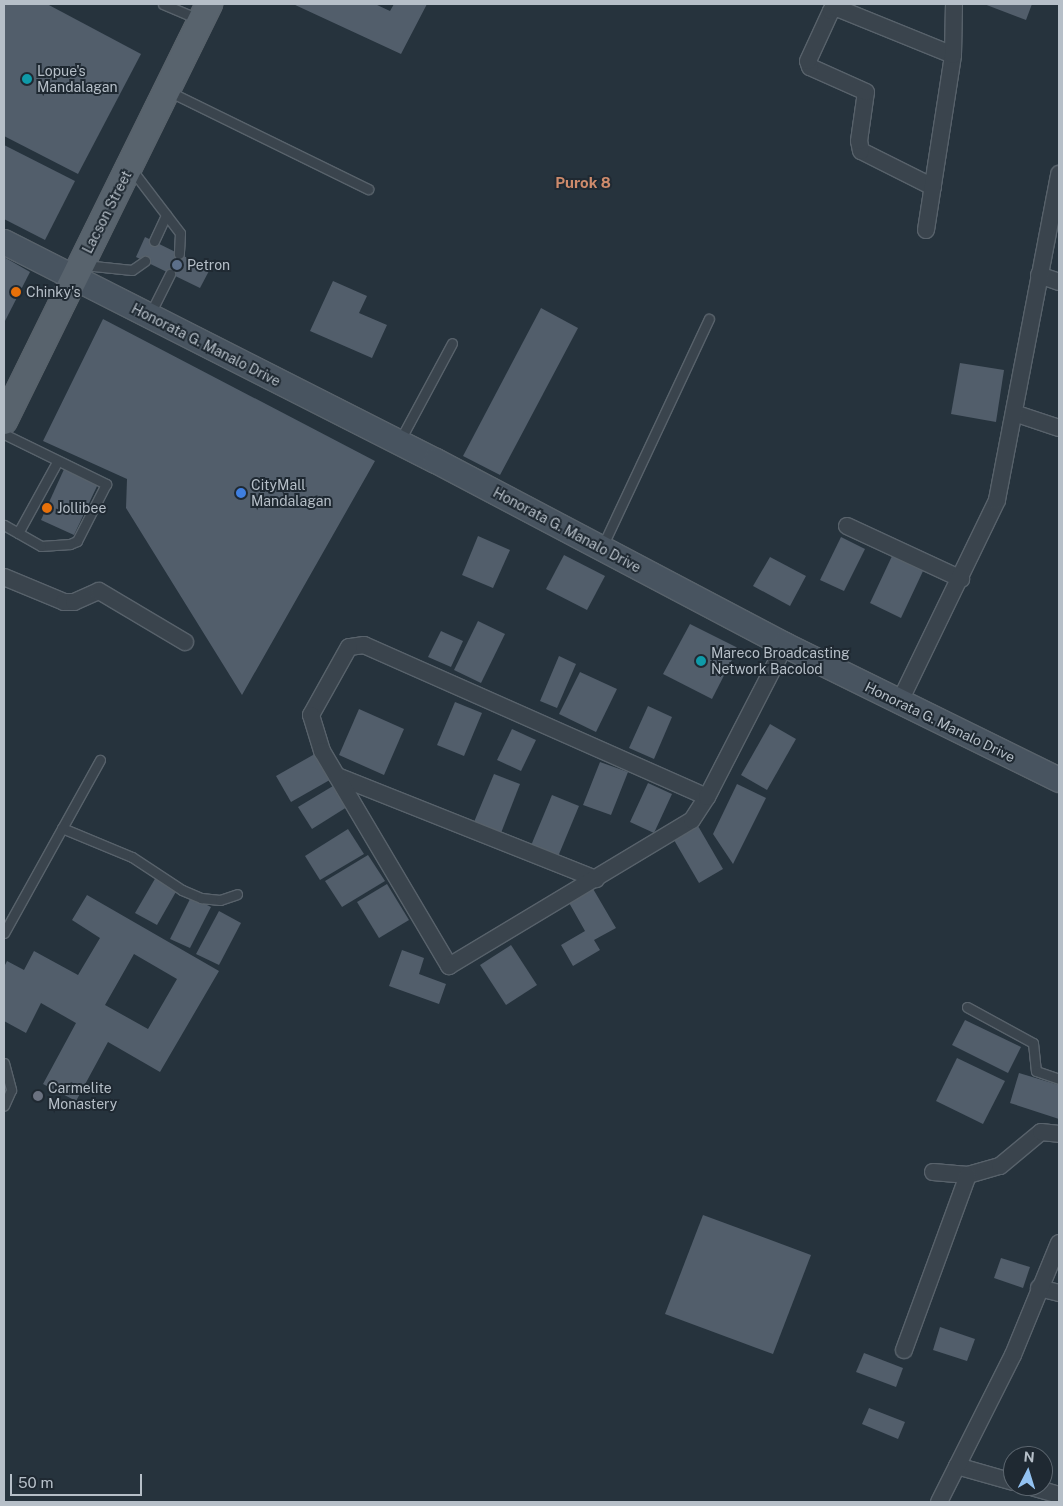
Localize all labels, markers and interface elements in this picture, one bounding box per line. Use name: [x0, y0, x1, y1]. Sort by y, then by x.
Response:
place label: Lopue's Mandalagan: [37, 63, 118, 95]
marker: Lopue's Mandalagan: [21, 73, 33, 85]
street label: Lacson Street: [79, 168, 135, 256]
district label: Purok 8: [555, 174, 611, 192]
place label: Petron: [187, 257, 230, 273]
marker: Petron: [171, 259, 183, 271]
place label: Chinky's: [26, 284, 81, 300]
marker: Chinky's: [10, 286, 22, 298]
street label: Honorata G. Manalo Drive: [129, 300, 283, 390]
place label: CityMall Mandalagan: [251, 477, 332, 510]
street label: Honorata G. Manalo Drive: [490, 484, 644, 576]
marker: CityMall Mandalagan: [235, 487, 247, 499]
place label: Jollibee: [57, 500, 106, 516]
marker: Jollibee: [41, 502, 53, 514]
place label: Mareco Broadcasting Network Bacolod: [711, 645, 850, 678]
marker: Mareco Broadcasting Network Bacolod: [695, 655, 707, 667]
street label: Honorata G. Manalo Drive: [862, 678, 1018, 766]
place label: Carmelite Monastery: [48, 1080, 117, 1112]
marker: Carmelite Monastery: [32, 1090, 44, 1102]
north arrow: [1003, 1446, 1053, 1496]
text: N: [1023, 1449, 1035, 1465]
scale bar: [12, 1464, 145, 1496]
text: 50 m: [18, 1474, 53, 1491]

